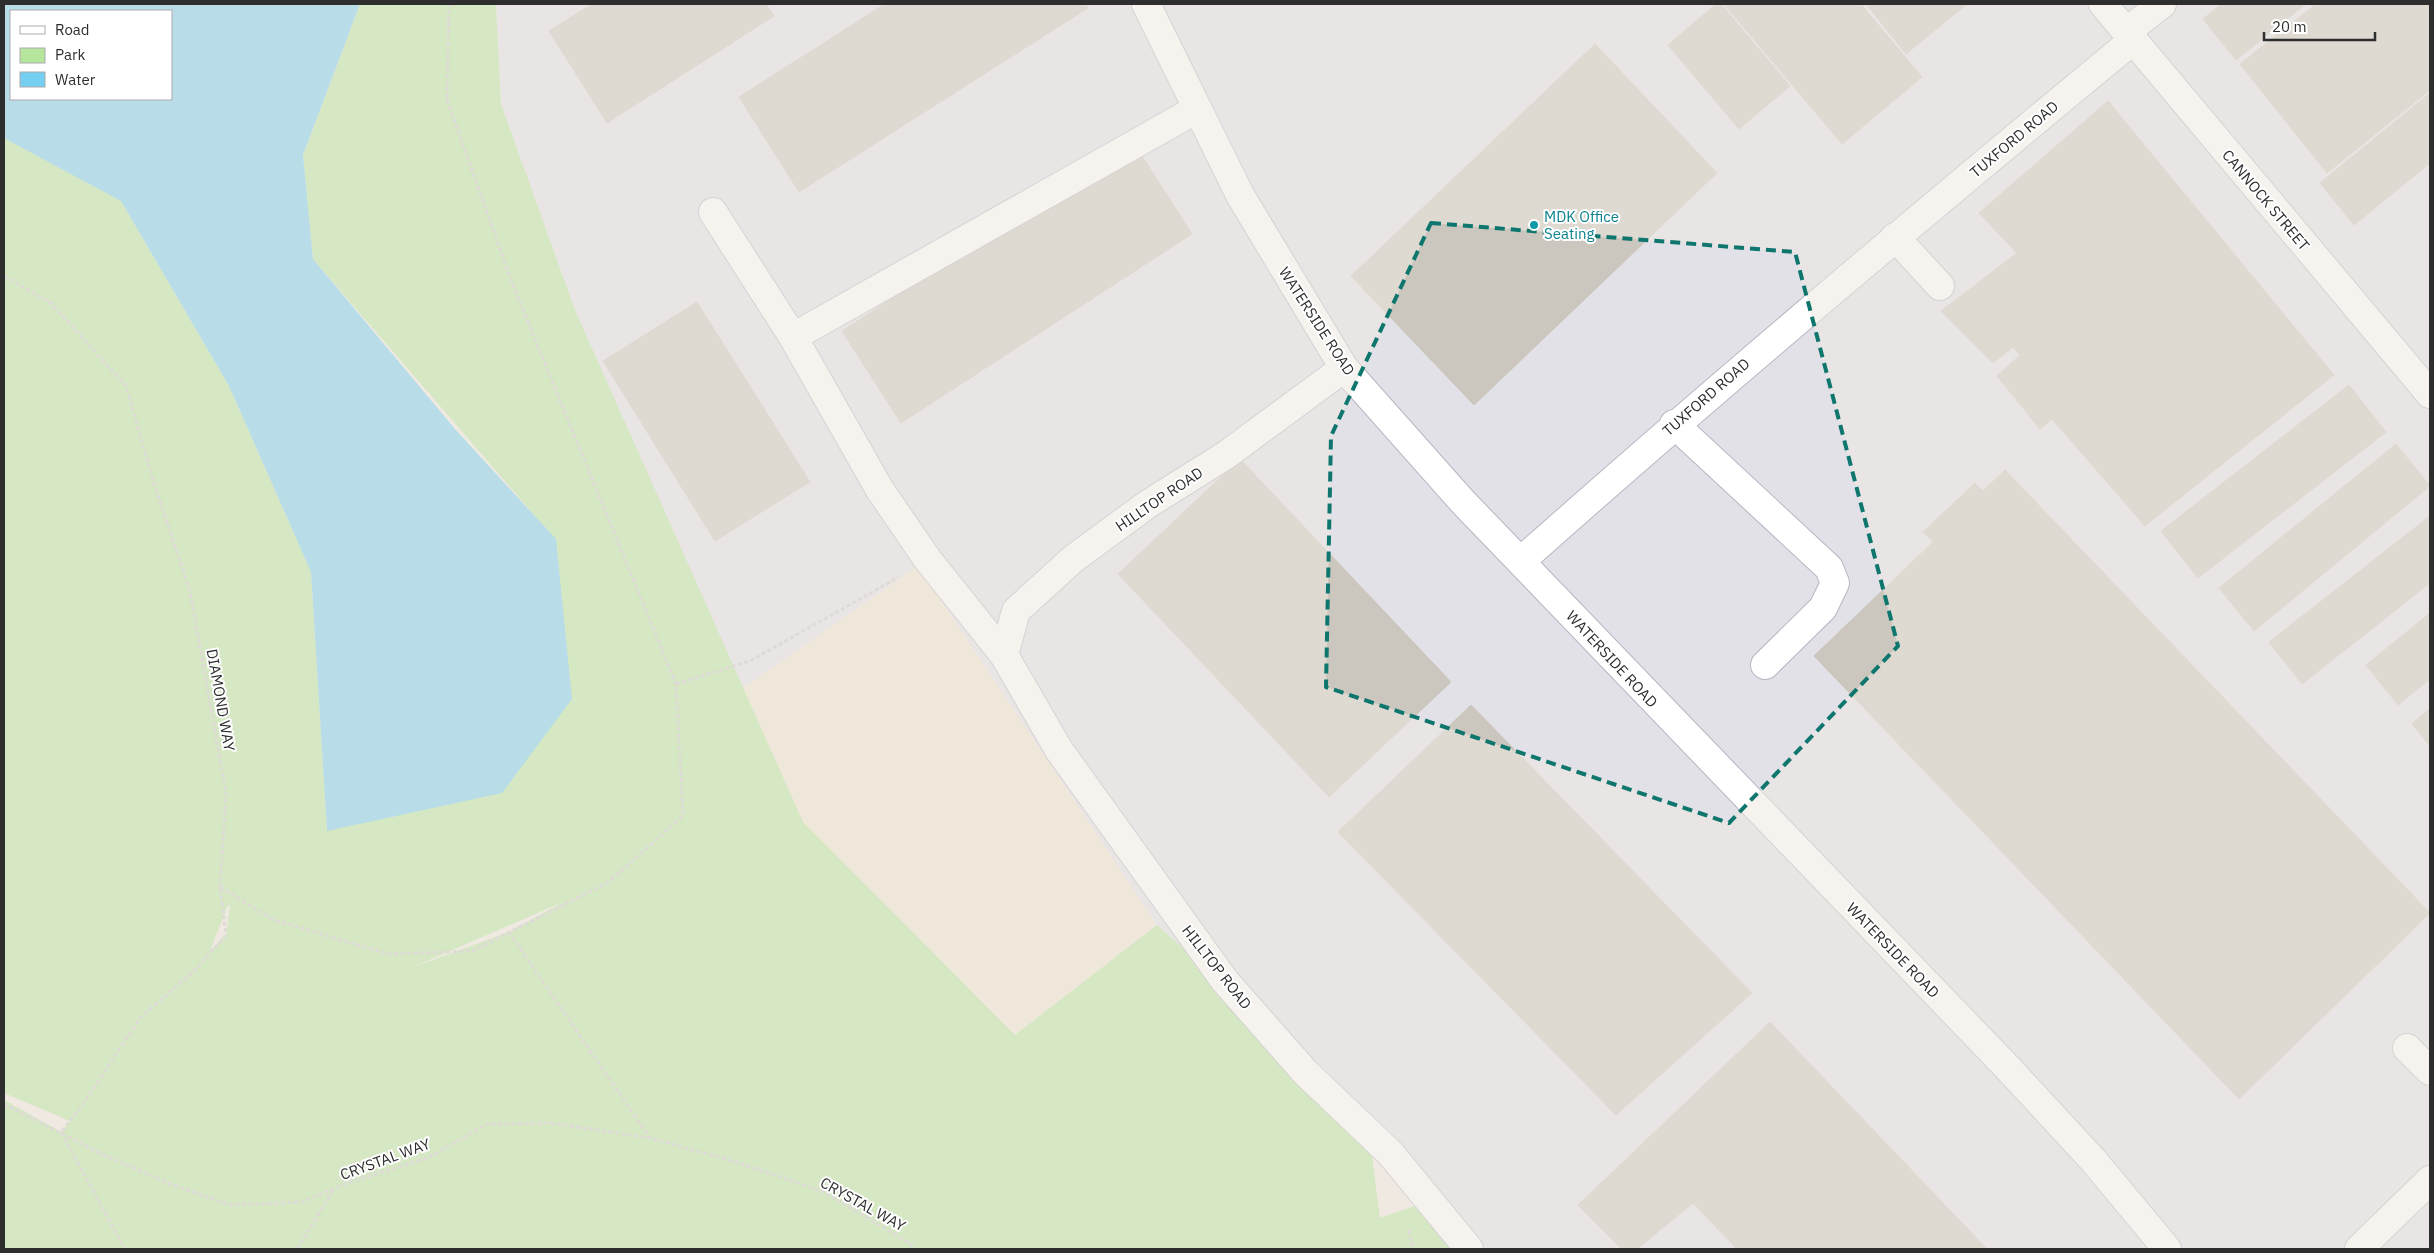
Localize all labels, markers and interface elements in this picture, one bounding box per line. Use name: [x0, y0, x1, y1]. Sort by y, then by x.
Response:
legend: [10, 10, 172, 100]
scale bar: [2264, 10, 2375, 42]
text: 20 m: [2272, 17, 2307, 36]
text: Road: [55, 20, 90, 39]
text: Park: [55, 45, 85, 64]
text: Water: [55, 70, 96, 89]
street label: TUXFORD ROAD: [1966, 97, 2062, 181]
street label: CANNOCK STREET: [2218, 146, 2314, 255]
place label: MDK Office Seating: [1544, 207, 1619, 243]
marker: MDK Office Seating: [1528, 219, 1540, 231]
street label: WATERSIDE ROAD: [1275, 263, 1359, 379]
street label: TUXFORD ROAD: [1658, 354, 1754, 440]
street label: HILLTOP ROAD: [1112, 463, 1206, 535]
street label: WATERSIDE ROAD: [1562, 607, 1662, 711]
street label: DIAMOND WAY: [203, 647, 239, 753]
street label: WATERSIDE ROAD: [1843, 898, 1943, 1002]
street label: HILLTOP ROAD: [1178, 921, 1256, 1013]
street label: CRYSTAL WAY: [337, 1134, 433, 1184]
street label: CRYSTAL WAY: [817, 1173, 909, 1235]

